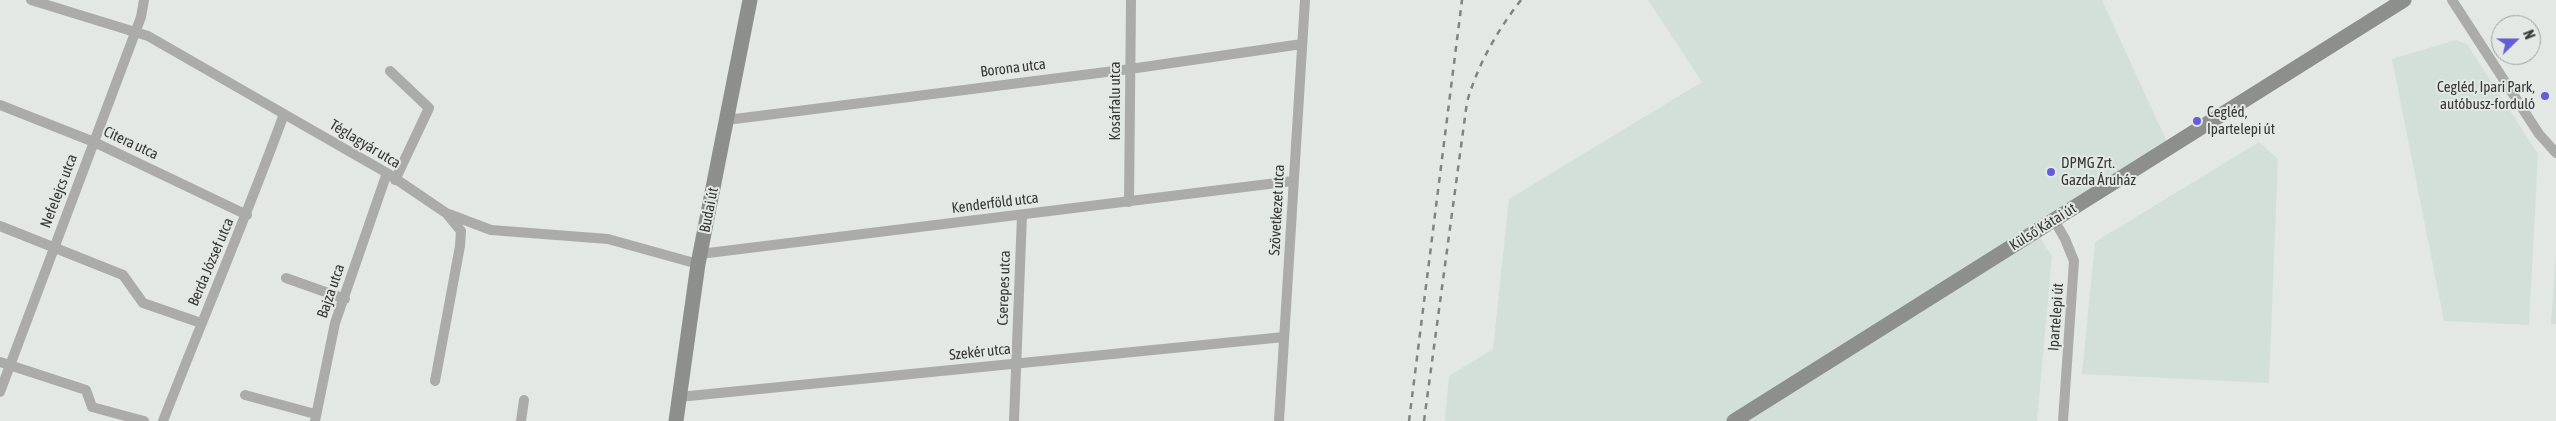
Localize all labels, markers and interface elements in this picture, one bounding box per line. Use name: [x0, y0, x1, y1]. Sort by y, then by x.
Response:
north arrow: [2491, 15, 2541, 65]
text: N: [2520, 28, 2538, 42]
street label: Borona utca: [979, 55, 1047, 81]
street label: Kosárfalu utca: [1106, 62, 1124, 140]
place label: Cegléd, Ipari Park, autóbusz-forduló: [2437, 78, 2535, 113]
marker: Cegléd, Ipari Park, autóbusz-forduló: [2539, 90, 2551, 102]
place label: Cegléd, Ipartelepi út: [2207, 103, 2275, 138]
marker: Cegléd, Ipartelepi út: [2191, 115, 2203, 127]
street label: Téglagyár utca: [326, 116, 404, 172]
street label: Citera utca: [101, 123, 161, 163]
street label: Nefelejcs utca: [37, 152, 81, 230]
place label: DPMG Zrt. Gazda Áruház: [2061, 154, 2136, 189]
street label: Szövetkezet utca: [1266, 164, 1288, 256]
marker: DPMG Zrt. Gazda Áruház: [2045, 166, 2057, 178]
street label: Budai út: [696, 186, 722, 234]
street label: Kenderföld utca: [951, 189, 1039, 217]
street label: Külső Kátai út: [2006, 199, 2080, 255]
street label: Berda József utca: [184, 215, 238, 309]
street label: Cserepes utca: [994, 250, 1014, 326]
street label: Bajza utca: [313, 262, 349, 320]
street label: Ipartelepi út: [2045, 282, 2067, 352]
street label: Szekér utca: [948, 340, 1012, 364]

